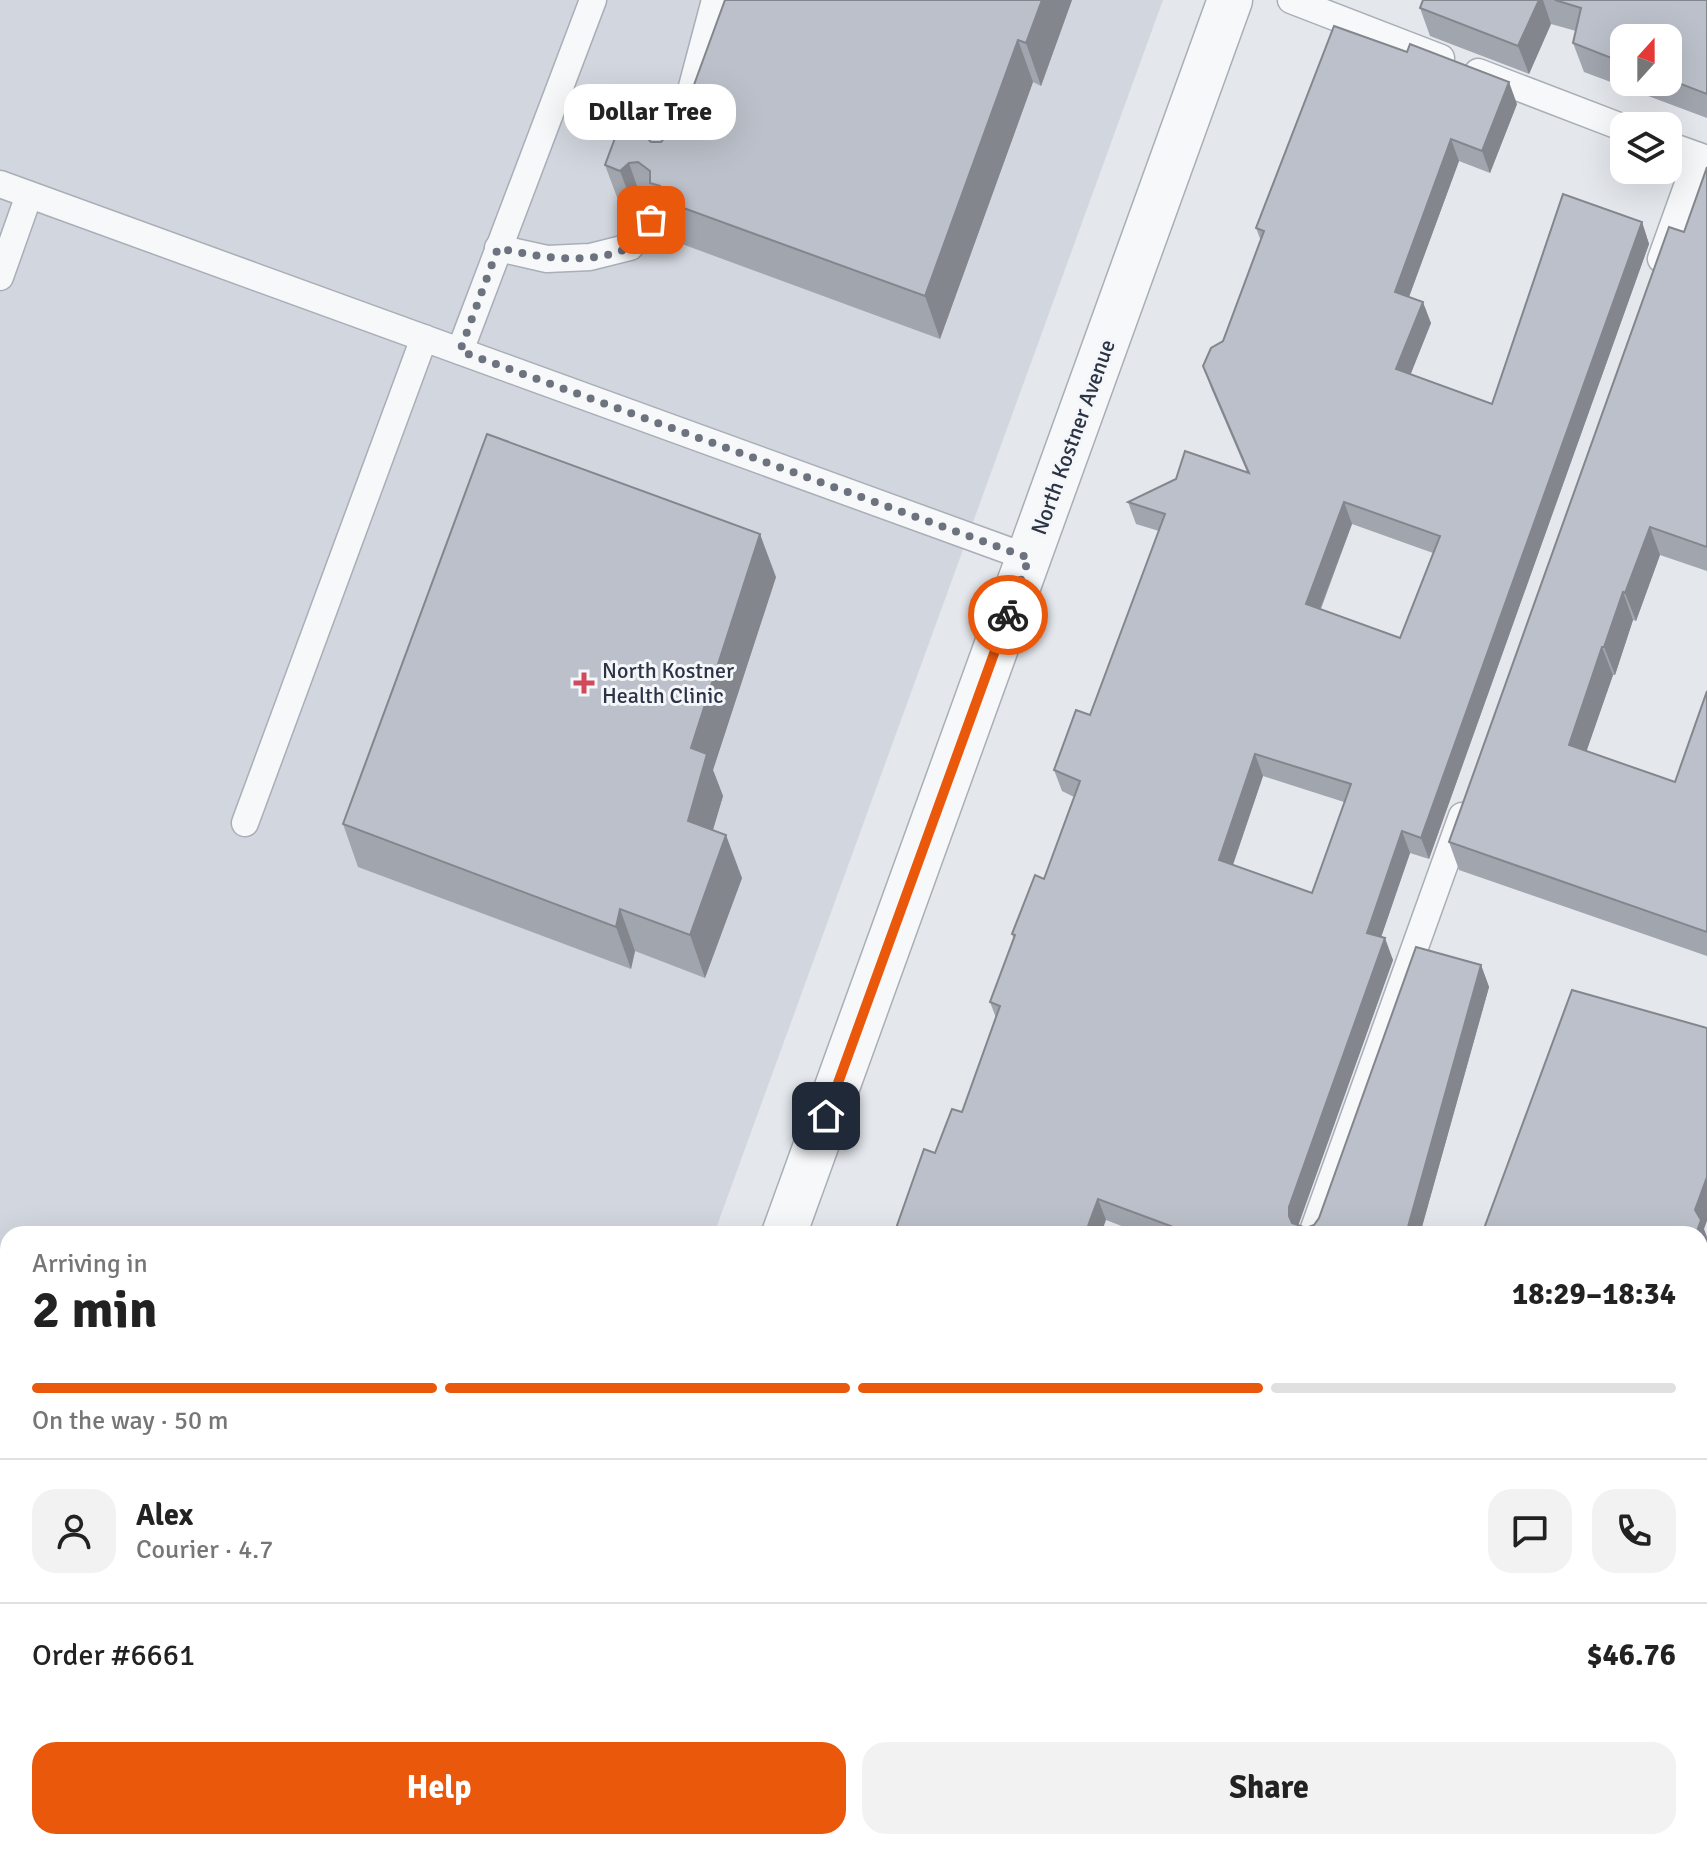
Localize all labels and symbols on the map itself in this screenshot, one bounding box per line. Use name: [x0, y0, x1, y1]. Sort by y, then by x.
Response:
north arrow: [1610, 24, 1682, 96]
callout: Dollar Tree: [565, 84, 737, 140]
pin: [617, 186, 685, 254]
street label: North Kostner Avenue: [1025, 336, 1121, 538]
courier: [968, 575, 1048, 655]
place label: North Kostner Health Clinic: [602, 657, 734, 709]
marker: North Kostner Health Clinic: [573, 672, 595, 694]
pin: [792, 1082, 860, 1150]

